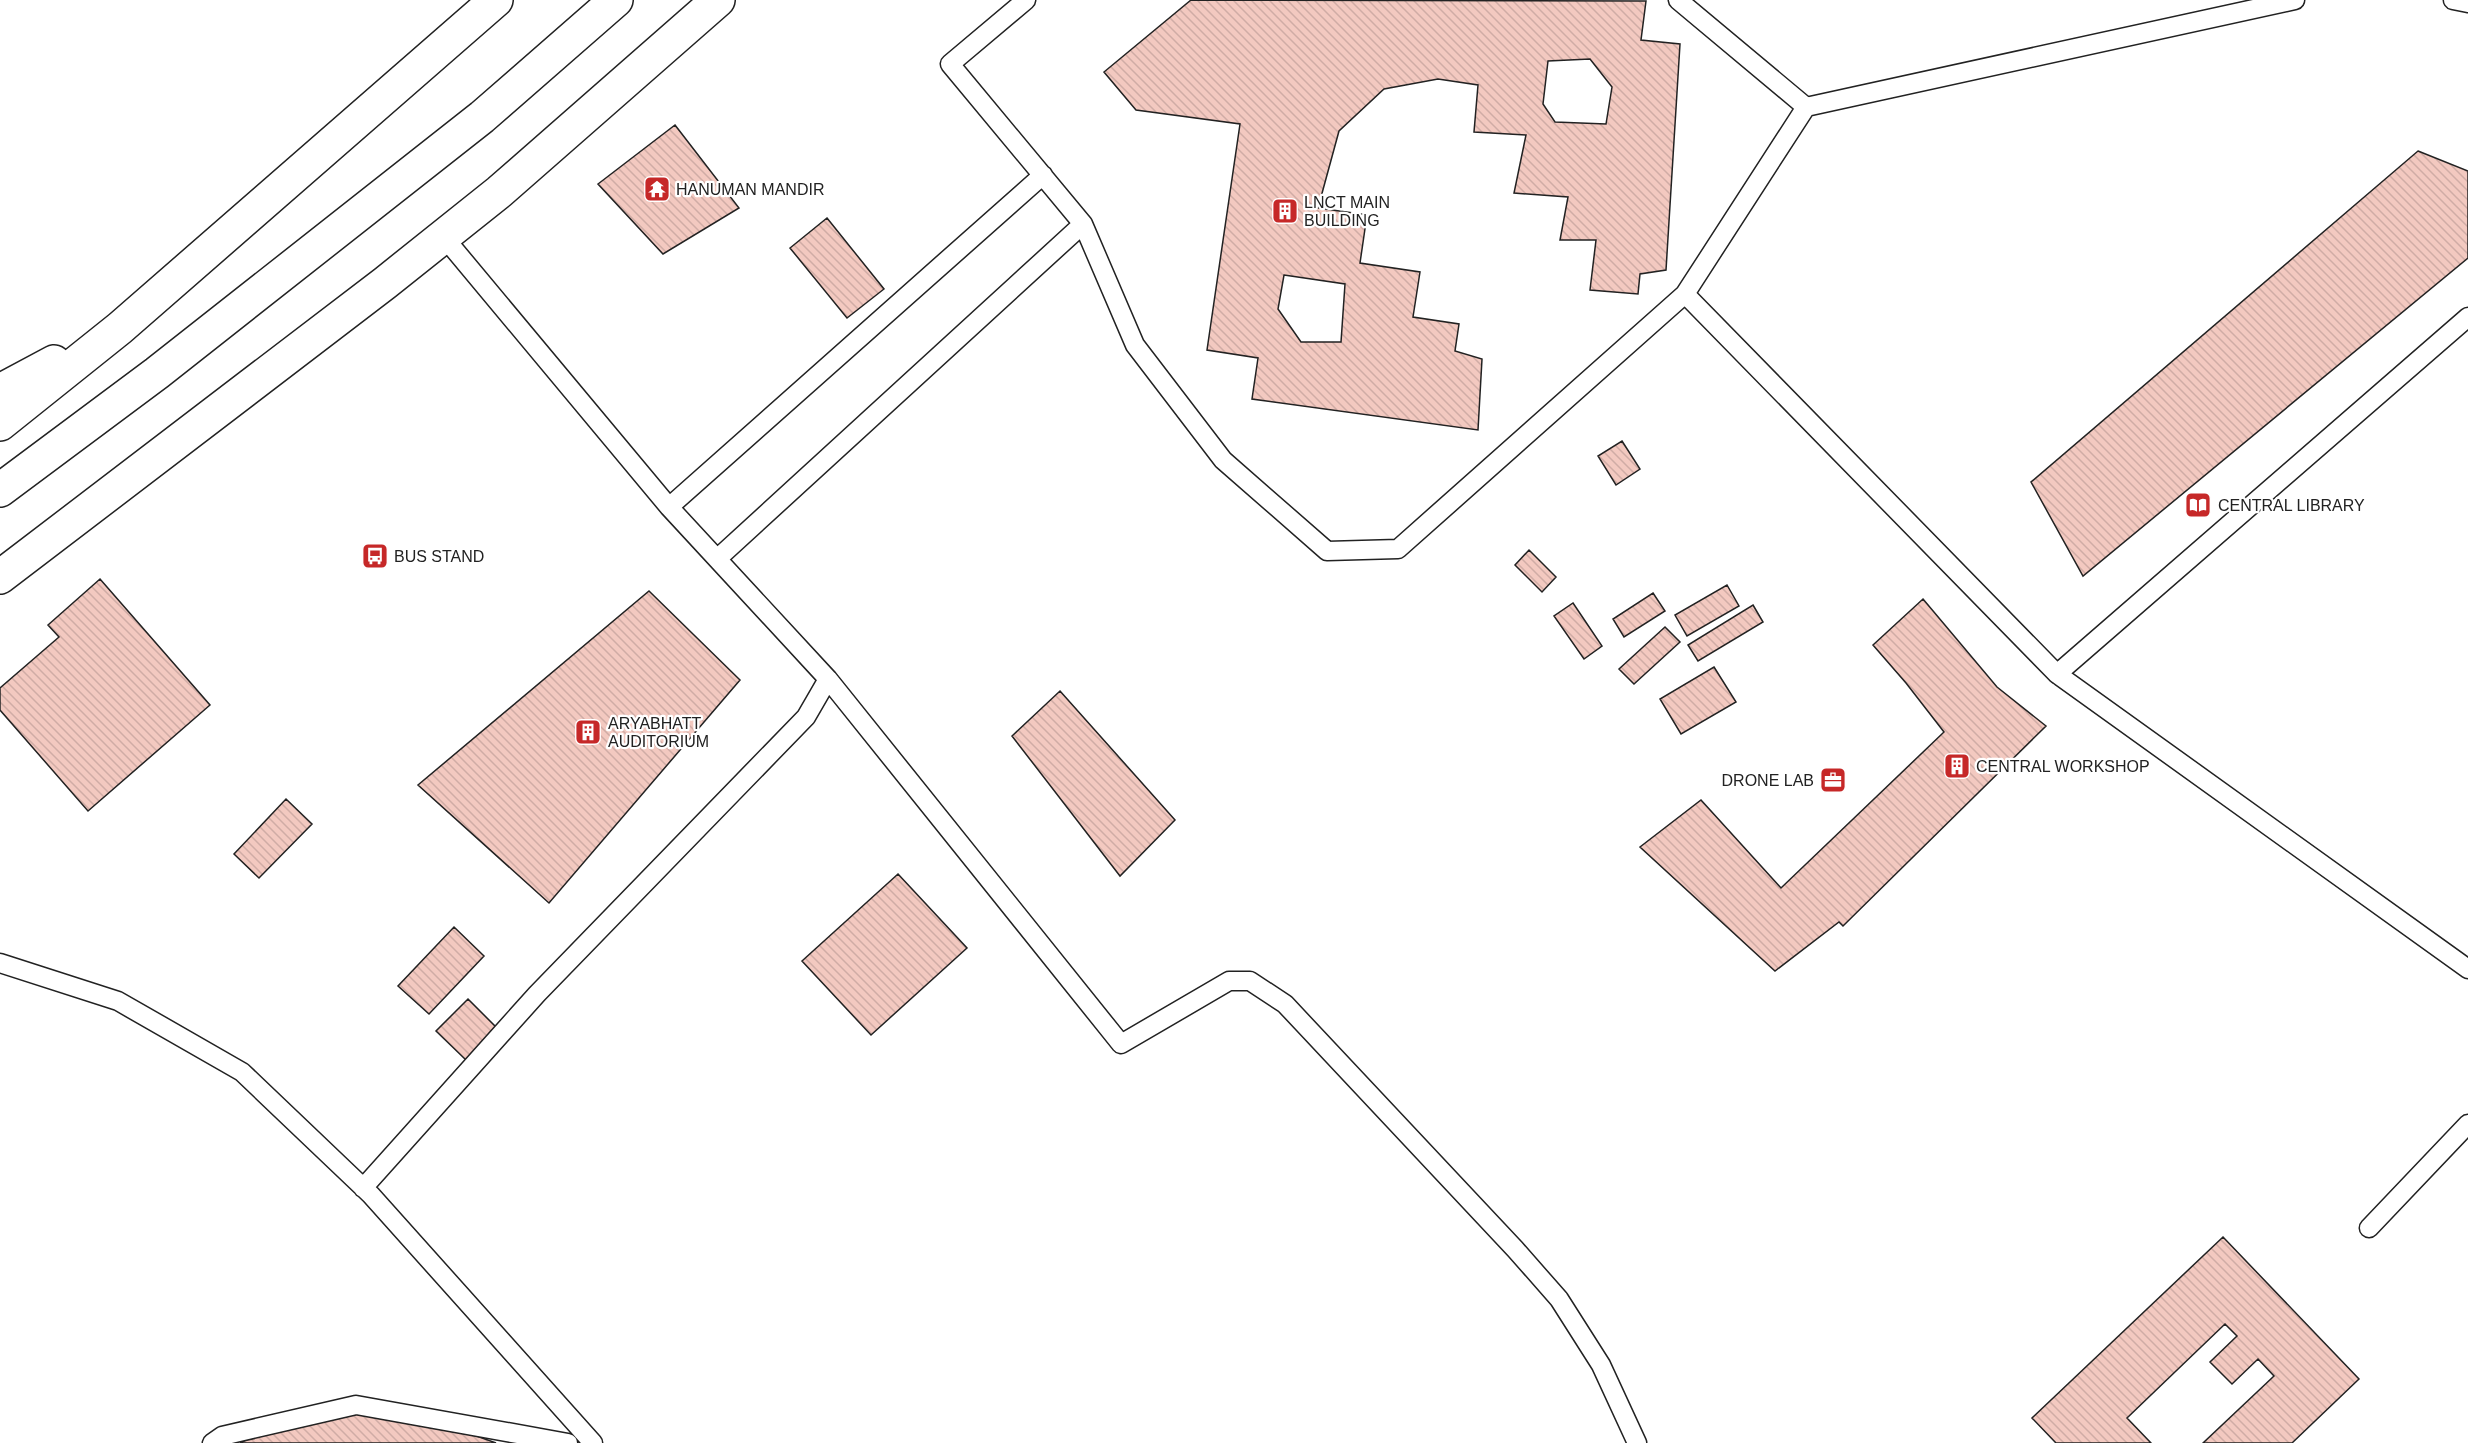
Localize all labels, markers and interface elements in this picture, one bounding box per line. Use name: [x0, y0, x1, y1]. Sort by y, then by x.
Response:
temple icon: HANUMAN MANDIR: [642, 174, 672, 204]
place label: HANUMAN MANDIR: [676, 181, 824, 198]
place label: LNCT MAIN BUILDING: [1304, 194, 1390, 229]
building icon: LNCT MAIN BUILDING: [1270, 196, 1300, 226]
library icon: CENTRAL LIBRARY: [2183, 490, 2213, 520]
place label: CENTRAL LIBRARY: [2218, 497, 2365, 514]
bus stop icon: BUS STAND: [360, 541, 390, 571]
place label: BUS STAND: [394, 548, 484, 565]
place label: ARYABHATT AUDITORIUM: [608, 715, 709, 750]
building icon: ARYABHATT AUDITORIUM: [573, 717, 603, 747]
building icon: CENTRAL WORKSHOP: [1942, 751, 1972, 781]
place label: CENTRAL WORKSHOP: [1976, 758, 2150, 775]
office icon: DRONE LAB: [1818, 765, 1848, 795]
place label: DRONE LAB: [1722, 772, 1814, 789]

